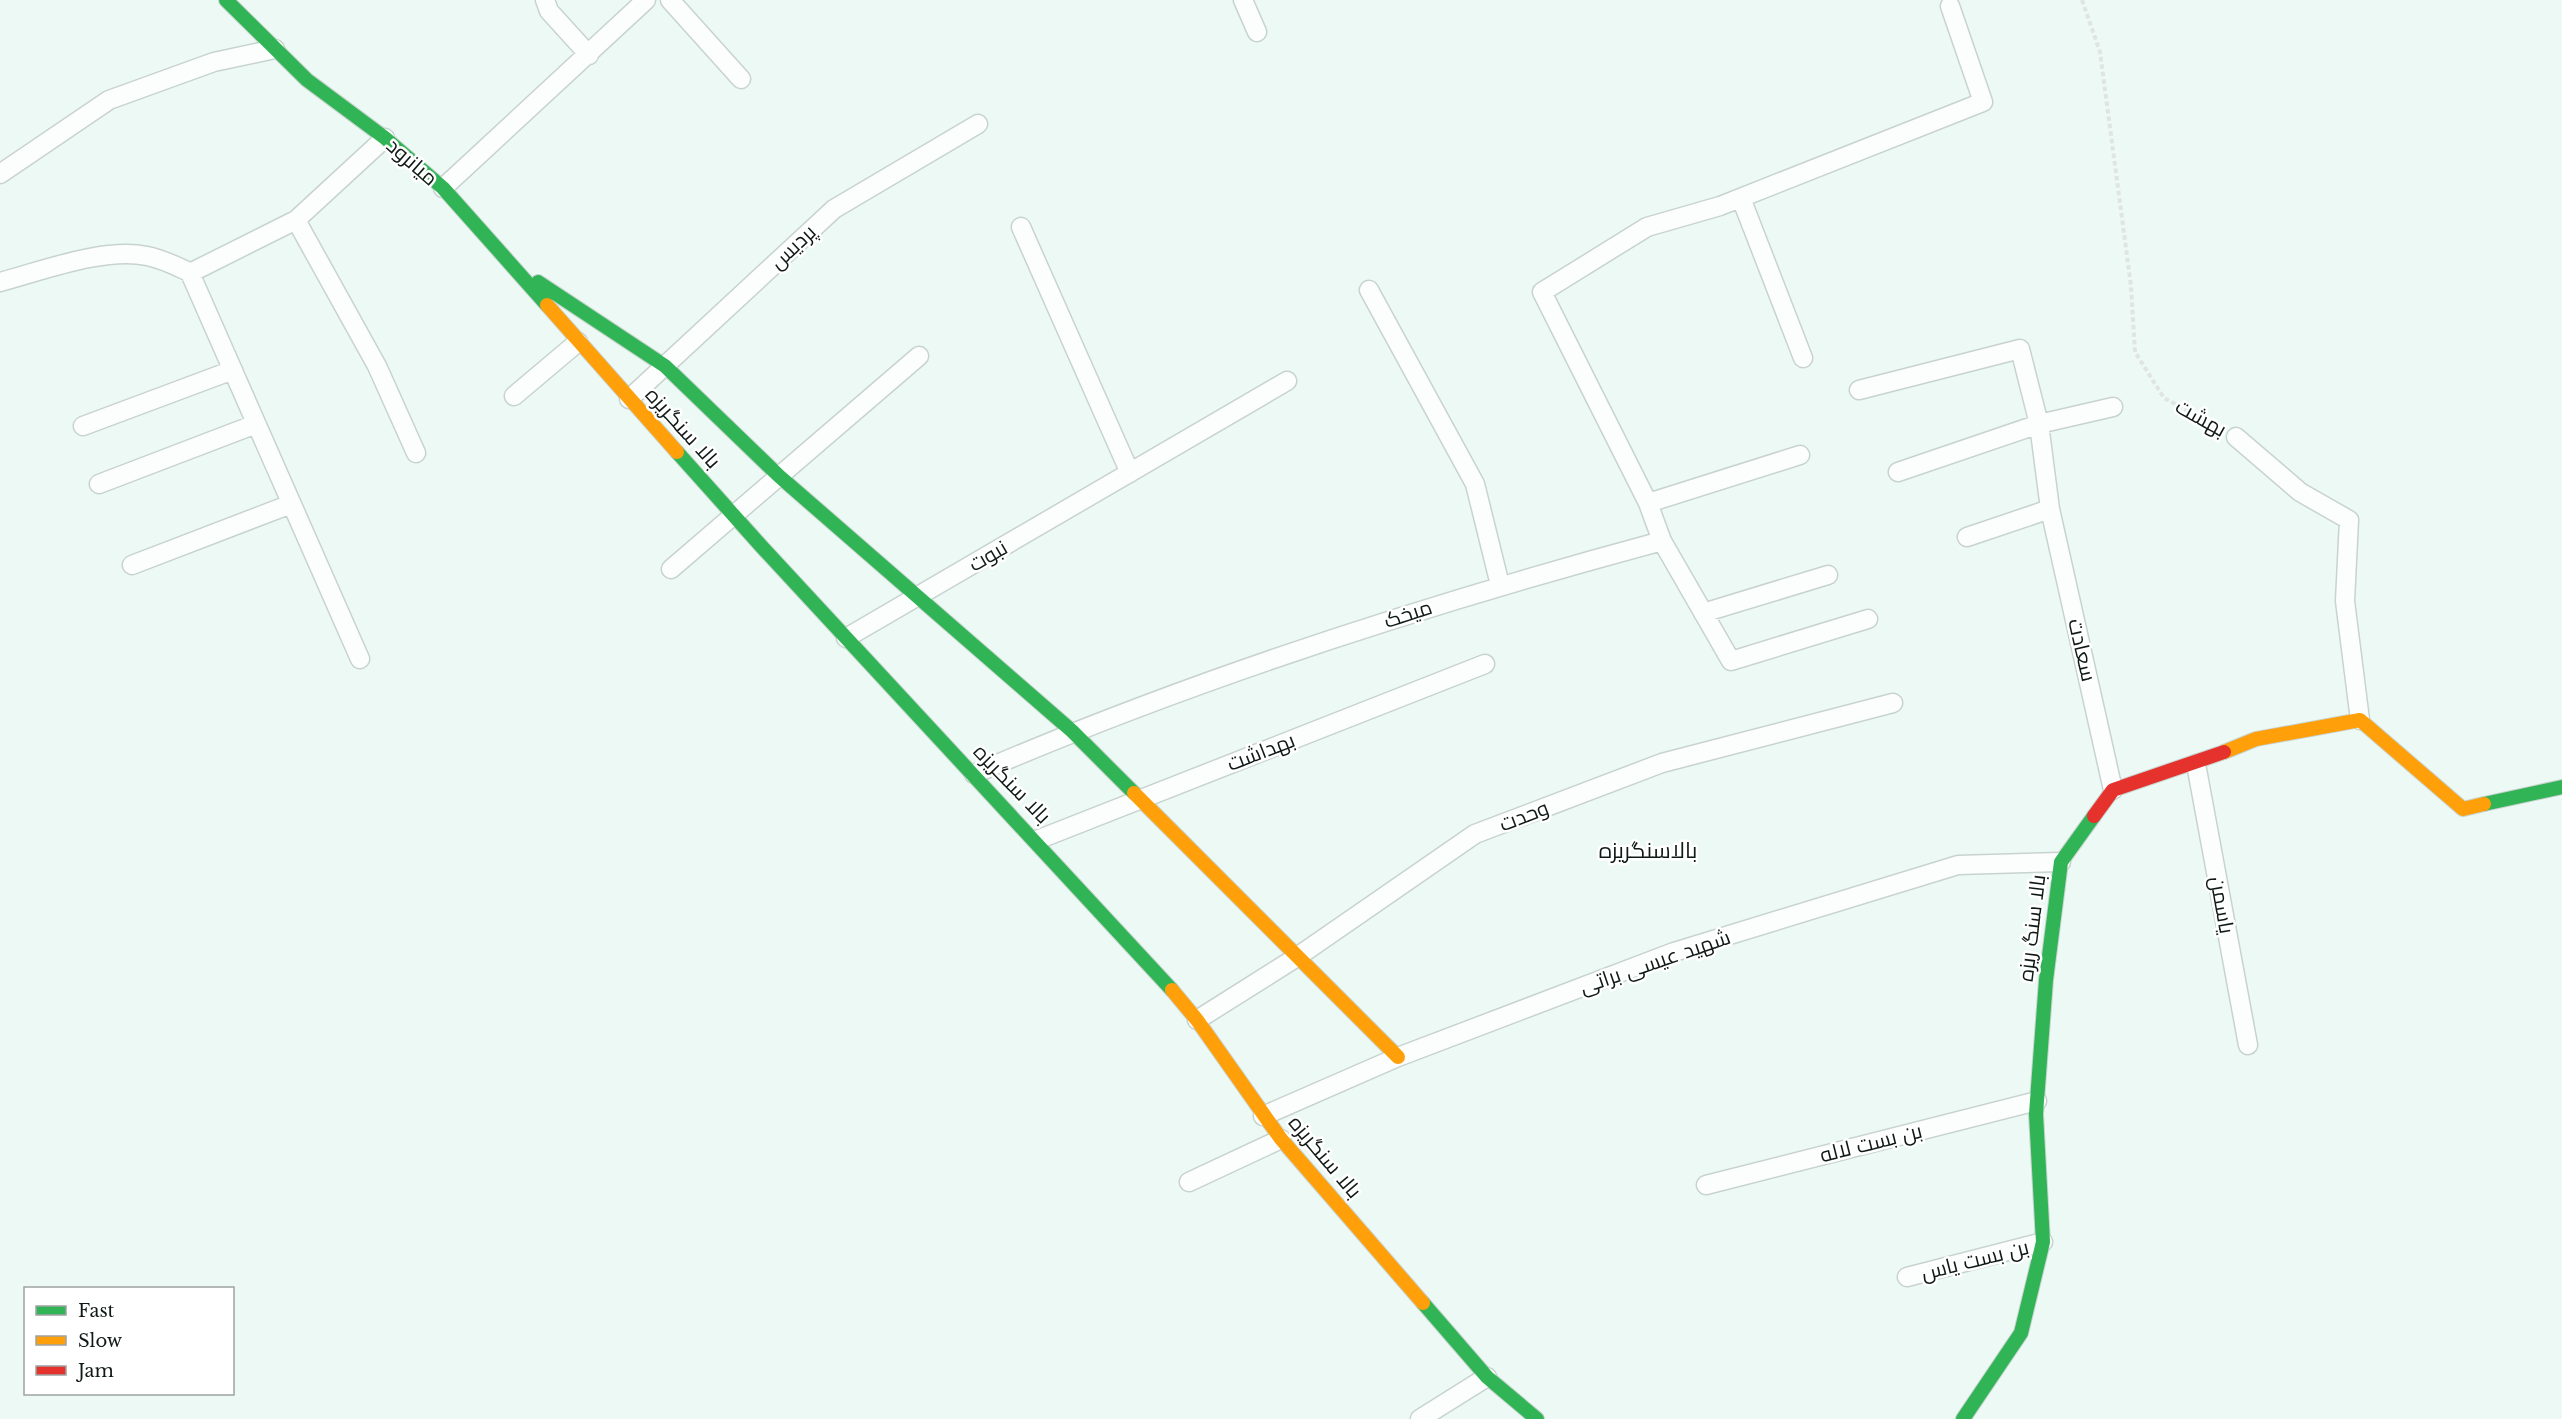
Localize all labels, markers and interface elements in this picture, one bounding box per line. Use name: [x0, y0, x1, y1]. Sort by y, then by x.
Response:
street label: میانرود: [381, 133, 443, 191]
street label: پردیس: [764, 219, 823, 276]
street label: بالا سنگریزه: [640, 382, 726, 474]
street label: بهشت: [2171, 393, 2231, 443]
street label: نبوت: [964, 535, 1012, 577]
street label: میخک: [1380, 594, 1436, 634]
street label: سعادت: [2062, 616, 2102, 684]
street label: بهداشت: [1223, 727, 1299, 777]
street label: بالا سنگریزه: [968, 739, 1056, 829]
street label: وحدت: [1496, 795, 1552, 837]
district label: بالاسنگریزه: [1599, 837, 1697, 864]
street label: بالا سنگ ریزه: [2013, 873, 2051, 983]
street label: یاسمن: [2204, 874, 2240, 936]
street label: شهید عیسی براتی: [1576, 924, 1734, 1000]
street label: بالا سنگریزه: [1283, 1110, 1367, 1204]
street label: بن بست لاله: [1817, 1118, 1925, 1168]
street label: بن بست یاس: [1918, 1234, 2032, 1286]
legend: [24, 1287, 234, 1395]
text: Fast: [78, 1300, 115, 1322]
text: Slow: [78, 1330, 123, 1352]
text: Jam: [76, 1360, 114, 1382]

